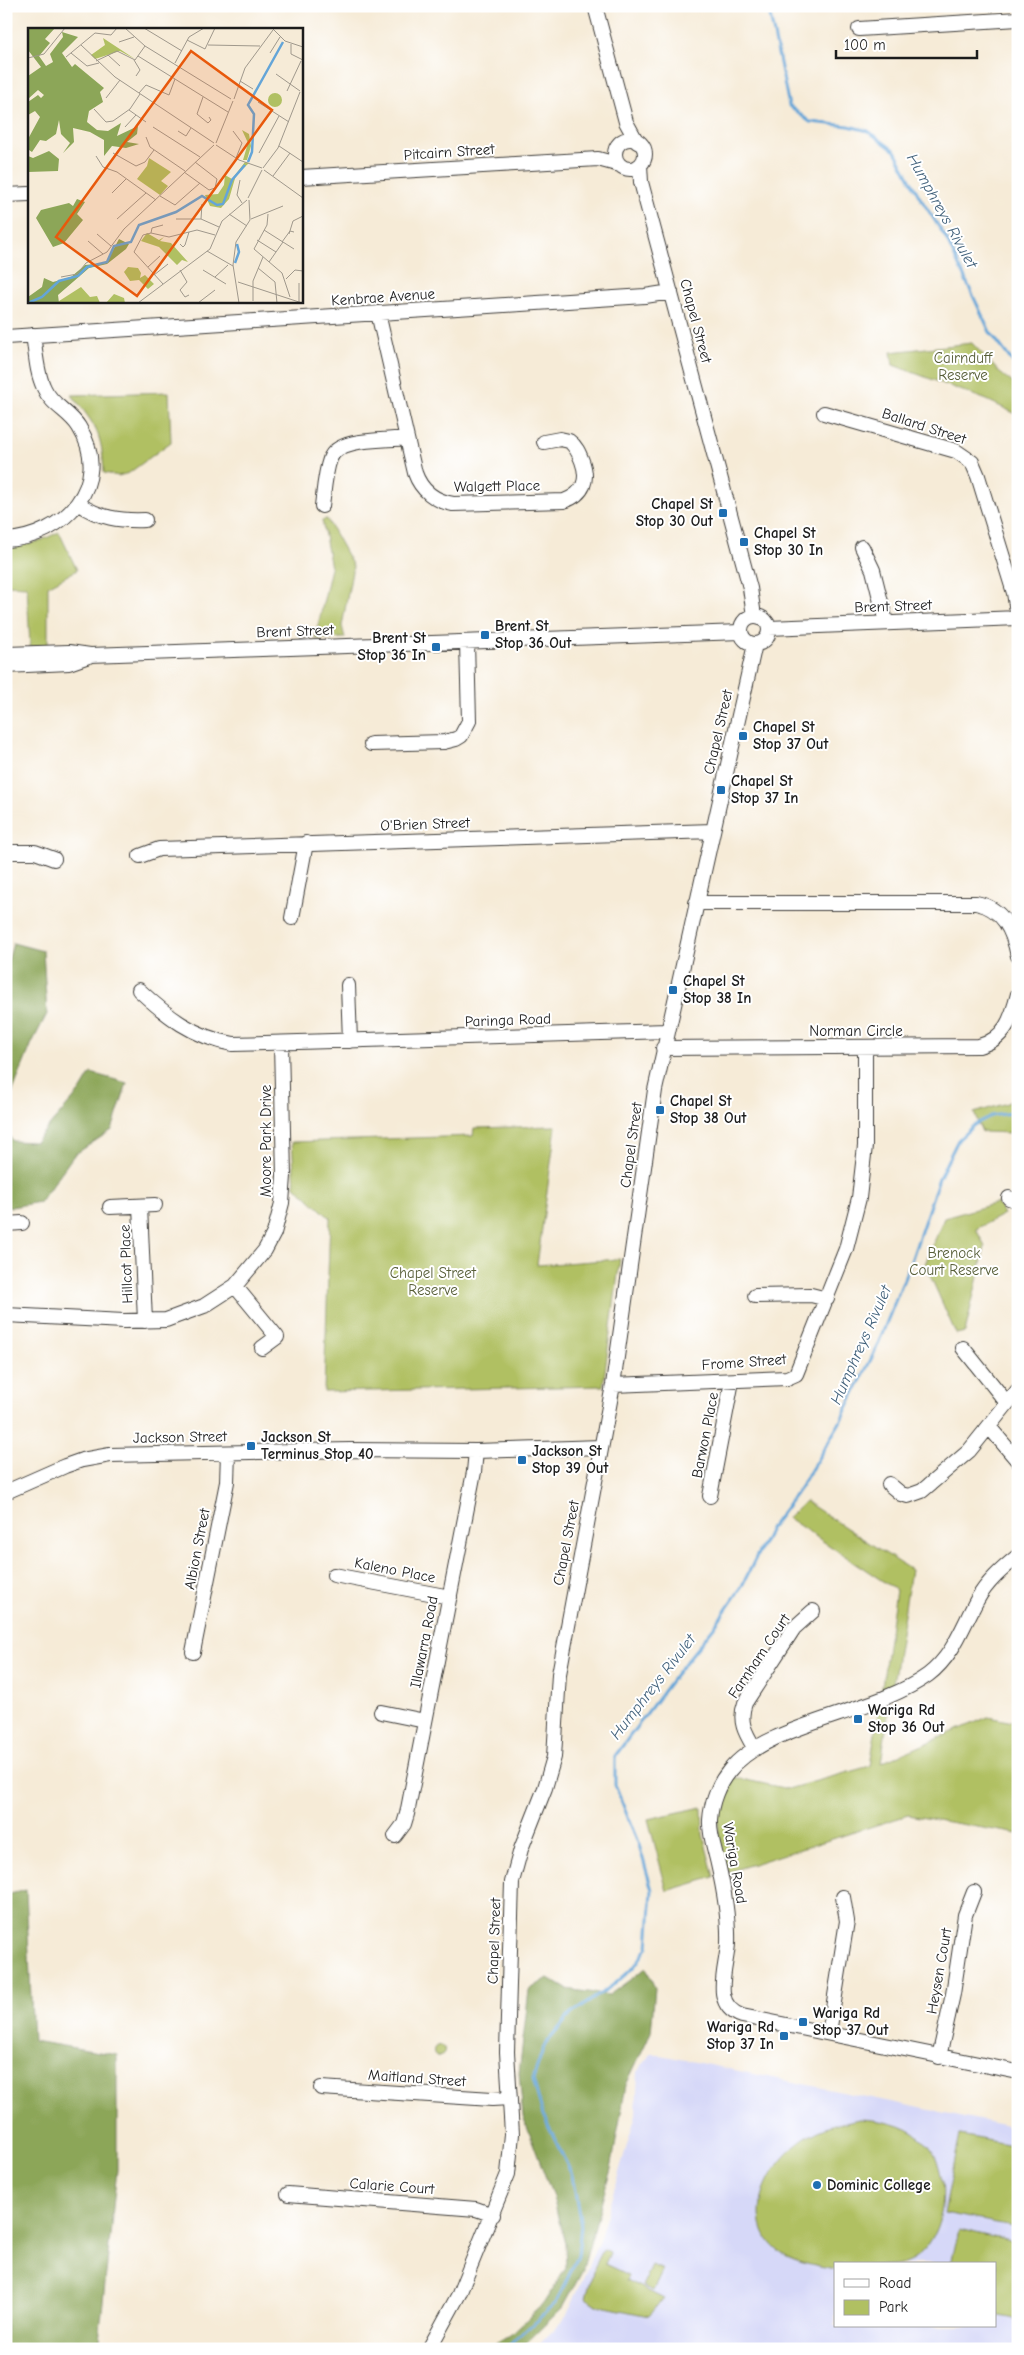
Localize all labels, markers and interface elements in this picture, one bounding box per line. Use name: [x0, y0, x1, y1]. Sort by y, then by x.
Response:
inset map: [28, 28, 302, 302]
scale bar: [836, 28, 978, 60]
text: 100 m: [844, 36, 886, 54]
street label: Pitcairn Street: [403, 140, 496, 164]
water label: Humphreys Rivulet: [903, 151, 981, 272]
street label: Chapel Street: [676, 277, 716, 366]
street label: Kenbrae Avenue: [331, 284, 436, 310]
park label: Cairnduff Reserve: [934, 349, 993, 384]
street label: Ballard Street: [880, 404, 969, 448]
street label: Walgett Place: [454, 476, 541, 496]
place label: Chapel St Stop 30 Out: [636, 495, 714, 530]
marker: Chapel St Stop 30 Out: [717, 507, 729, 519]
place label: Chapel St Stop 30 In: [754, 524, 823, 559]
marker: Chapel St Stop 30 In: [738, 536, 750, 548]
street label: Brent Street: [854, 596, 933, 616]
place label: Brent St Stop 36 Out: [495, 617, 573, 652]
street label: Brent Street: [256, 621, 335, 641]
place label: Brent St Stop 36 In: [358, 629, 427, 664]
marker: Brent St Stop 36 Out: [479, 629, 491, 641]
marker: Brent St Stop 36 In: [430, 641, 442, 653]
street label: Chapel Street: [700, 687, 737, 776]
place label: Chapel St Stop 37 Out: [753, 718, 829, 753]
marker: Chapel St Stop 37 Out: [737, 730, 749, 742]
place label: Chapel St Stop 37 In: [731, 772, 798, 807]
marker: Chapel St Stop 37 In: [715, 784, 727, 796]
street label: O'Brien Street: [380, 813, 471, 835]
place label: Chapel St Stop 38 In: [683, 972, 751, 1007]
marker: Chapel St Stop 38 In: [667, 984, 679, 996]
street label: Paringa Road: [465, 1010, 551, 1030]
street label: Norman Circle: [809, 1022, 903, 1040]
street label: Moore Park Drive: [257, 1084, 275, 1197]
place label: Chapel St Stop 38 Out: [670, 1092, 747, 1127]
street label: Chapel Street: [616, 1100, 646, 1189]
marker: Chapel St Stop 38 Out: [654, 1104, 666, 1116]
street label: Hillcot Place: [116, 1224, 136, 1304]
park label: Brenock Court Reserve: [909, 1244, 999, 1279]
park label: Chapel Street Reserve: [390, 1264, 477, 1299]
water label: Humphreys Rivulet: [827, 1282, 896, 1407]
street label: Frome Street: [701, 1350, 788, 1374]
street label: Barwon Place: [688, 1390, 722, 1479]
street label: Jackson Street: [133, 1427, 228, 1447]
place label: Jackson St Terminus Stop 40: [261, 1428, 374, 1463]
marker: Jackson St Terminus Stop 40: [245, 1440, 257, 1452]
place label: Jackson St Stop 39 Out: [532, 1442, 610, 1477]
marker: Jackson St Stop 39 Out: [516, 1454, 528, 1466]
street label: Chapel Street: [549, 1498, 583, 1587]
street label: Albion Street: [180, 1506, 214, 1591]
street label: Kaleno Place: [353, 1553, 438, 1587]
street label: Illawarra Road: [406, 1594, 442, 1690]
street label: Farnham Court: [724, 1610, 794, 1702]
water label: Humphreys Rivulet: [606, 1630, 700, 1743]
place label: Wariga Rd Stop 36 Out: [868, 1701, 946, 1736]
marker: Wariga Rd Stop 36 Out: [852, 1713, 864, 1725]
street label: Wariga Road: [719, 1821, 751, 1905]
street label: Chapel Street: [483, 1897, 505, 1984]
street label: Heysen Court: [923, 1926, 956, 2015]
place label: Wariga Rd Stop 37 Out: [813, 2004, 889, 2039]
marker: Wariga Rd Stop 37 Out: [797, 2016, 809, 2028]
place label: Wariga Rd Stop 37 In: [707, 2018, 774, 2053]
marker: Wariga Rd Stop 37 In: [778, 2030, 790, 2042]
street label: Maitland Street: [368, 2066, 467, 2090]
street label: Calarie Court: [349, 2174, 436, 2198]
place label: Dominic College: [827, 2176, 931, 2194]
marker: Dominic College: [811, 2179, 823, 2191]
legend: [834, 2262, 996, 2328]
text: Road: [879, 2274, 911, 2292]
text: Park: [879, 2298, 908, 2316]

